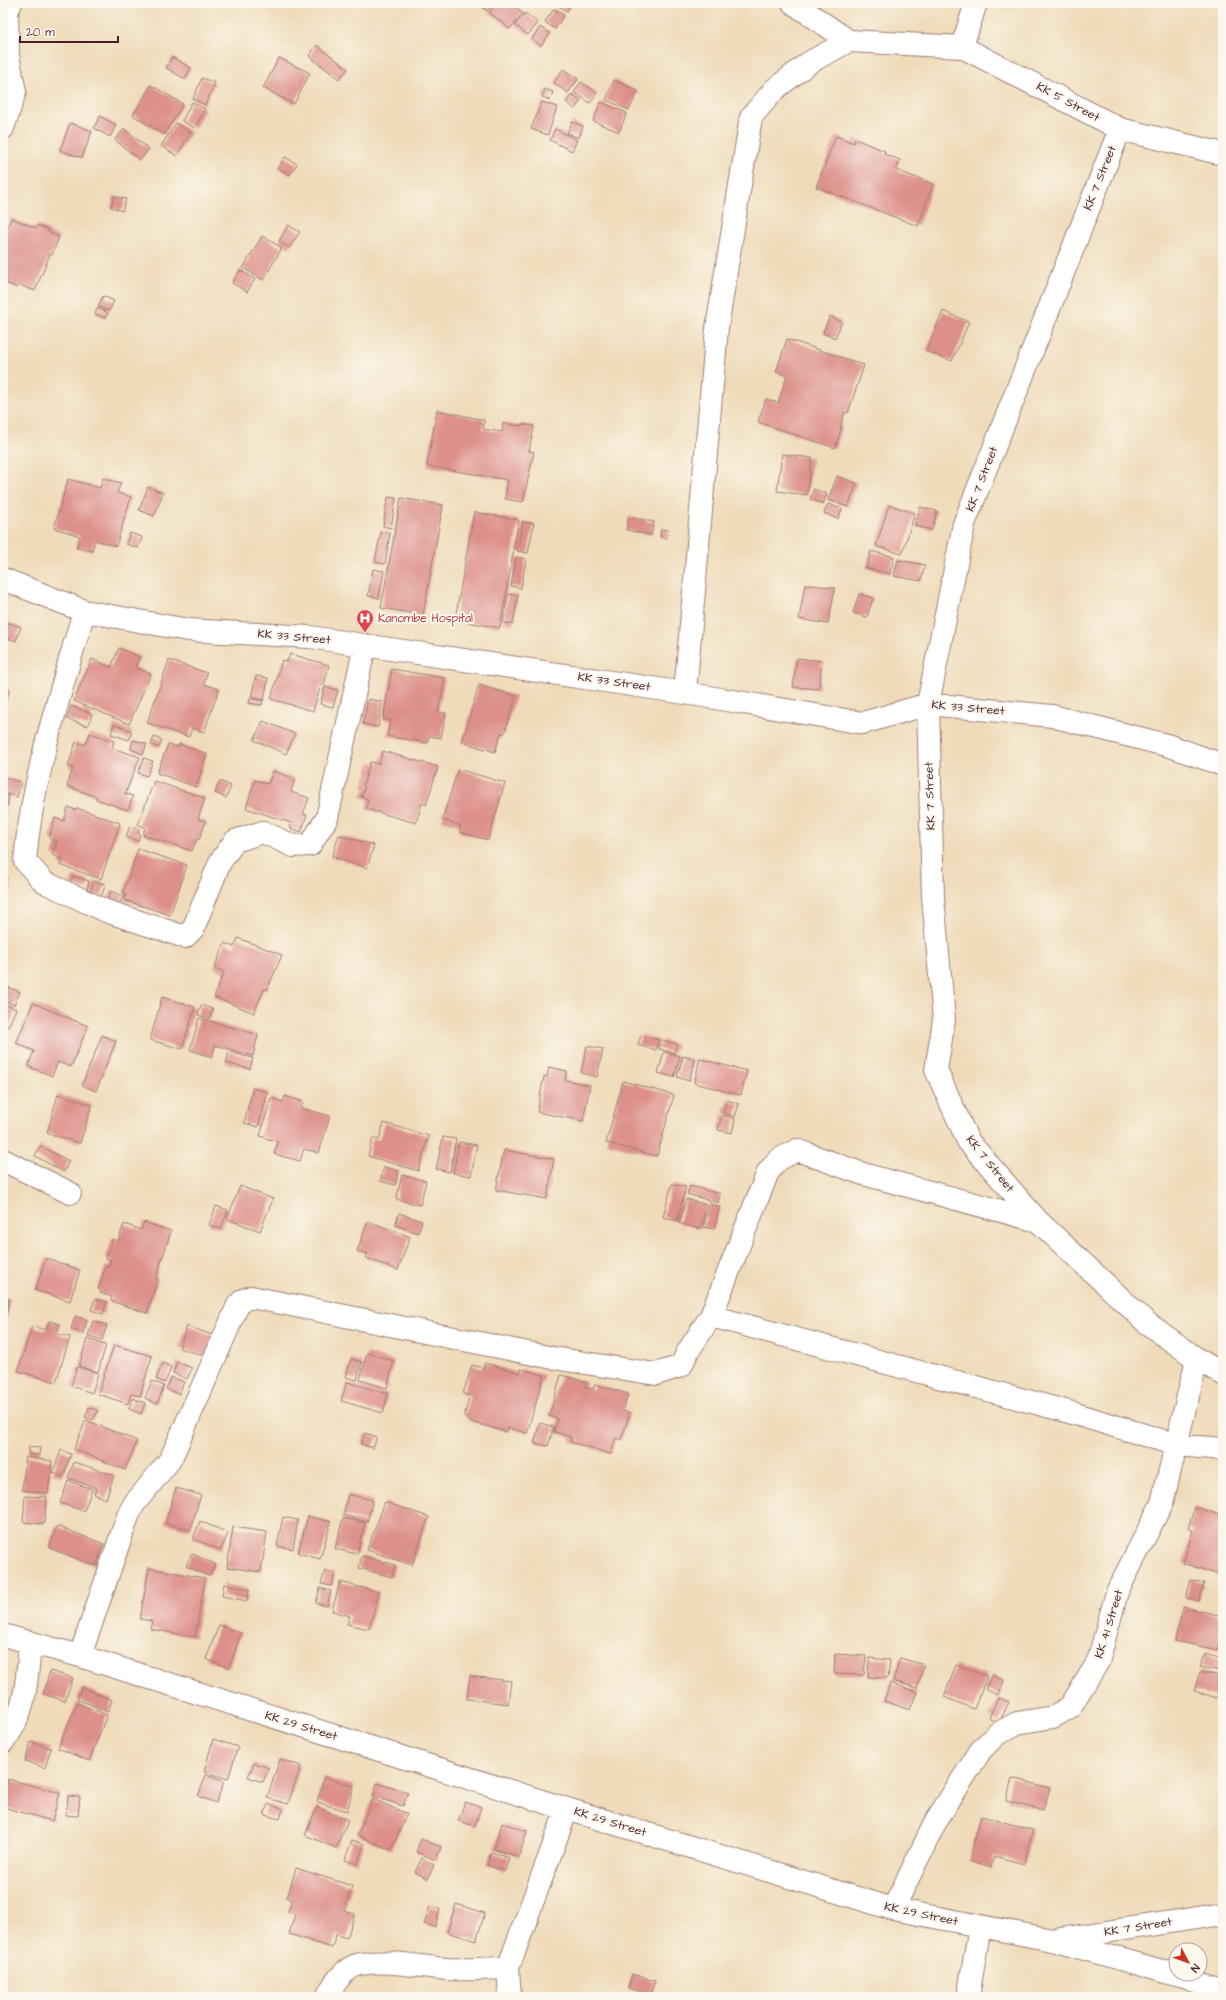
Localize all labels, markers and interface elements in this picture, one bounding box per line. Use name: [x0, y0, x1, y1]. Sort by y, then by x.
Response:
scale bar: [20, 18, 118, 44]
text: 20 m: [26, 24, 55, 41]
street label: KK 5 Street: [1033, 78, 1103, 126]
street label: KK 7 Street: [1079, 143, 1121, 213]
street label: KK 7 Street: [962, 444, 1002, 514]
hospital icon: Kanombe Hospital: [355, 608, 375, 633]
place label: Kanombe Hospital: [378, 610, 473, 627]
street label: KK 33 Street: [257, 625, 331, 649]
street label: KK 33 Street: [576, 668, 652, 696]
street label: KK 33 Street: [931, 696, 1005, 720]
street label: KK 7 Street: [920, 761, 940, 831]
street label: KK 7 Street: [962, 1132, 1018, 1196]
street label: KK 41 Street: [1091, 1587, 1128, 1660]
street label: KK 29 Street: [263, 1707, 339, 1745]
street label: KK 29 Street: [572, 1803, 648, 1841]
street label: KK 29 Street: [883, 1898, 960, 1930]
street label: KK 7 Street: [1103, 1913, 1173, 1941]
north arrow: [1168, 1942, 1208, 1982]
text: N: [1187, 1961, 1203, 1976]

